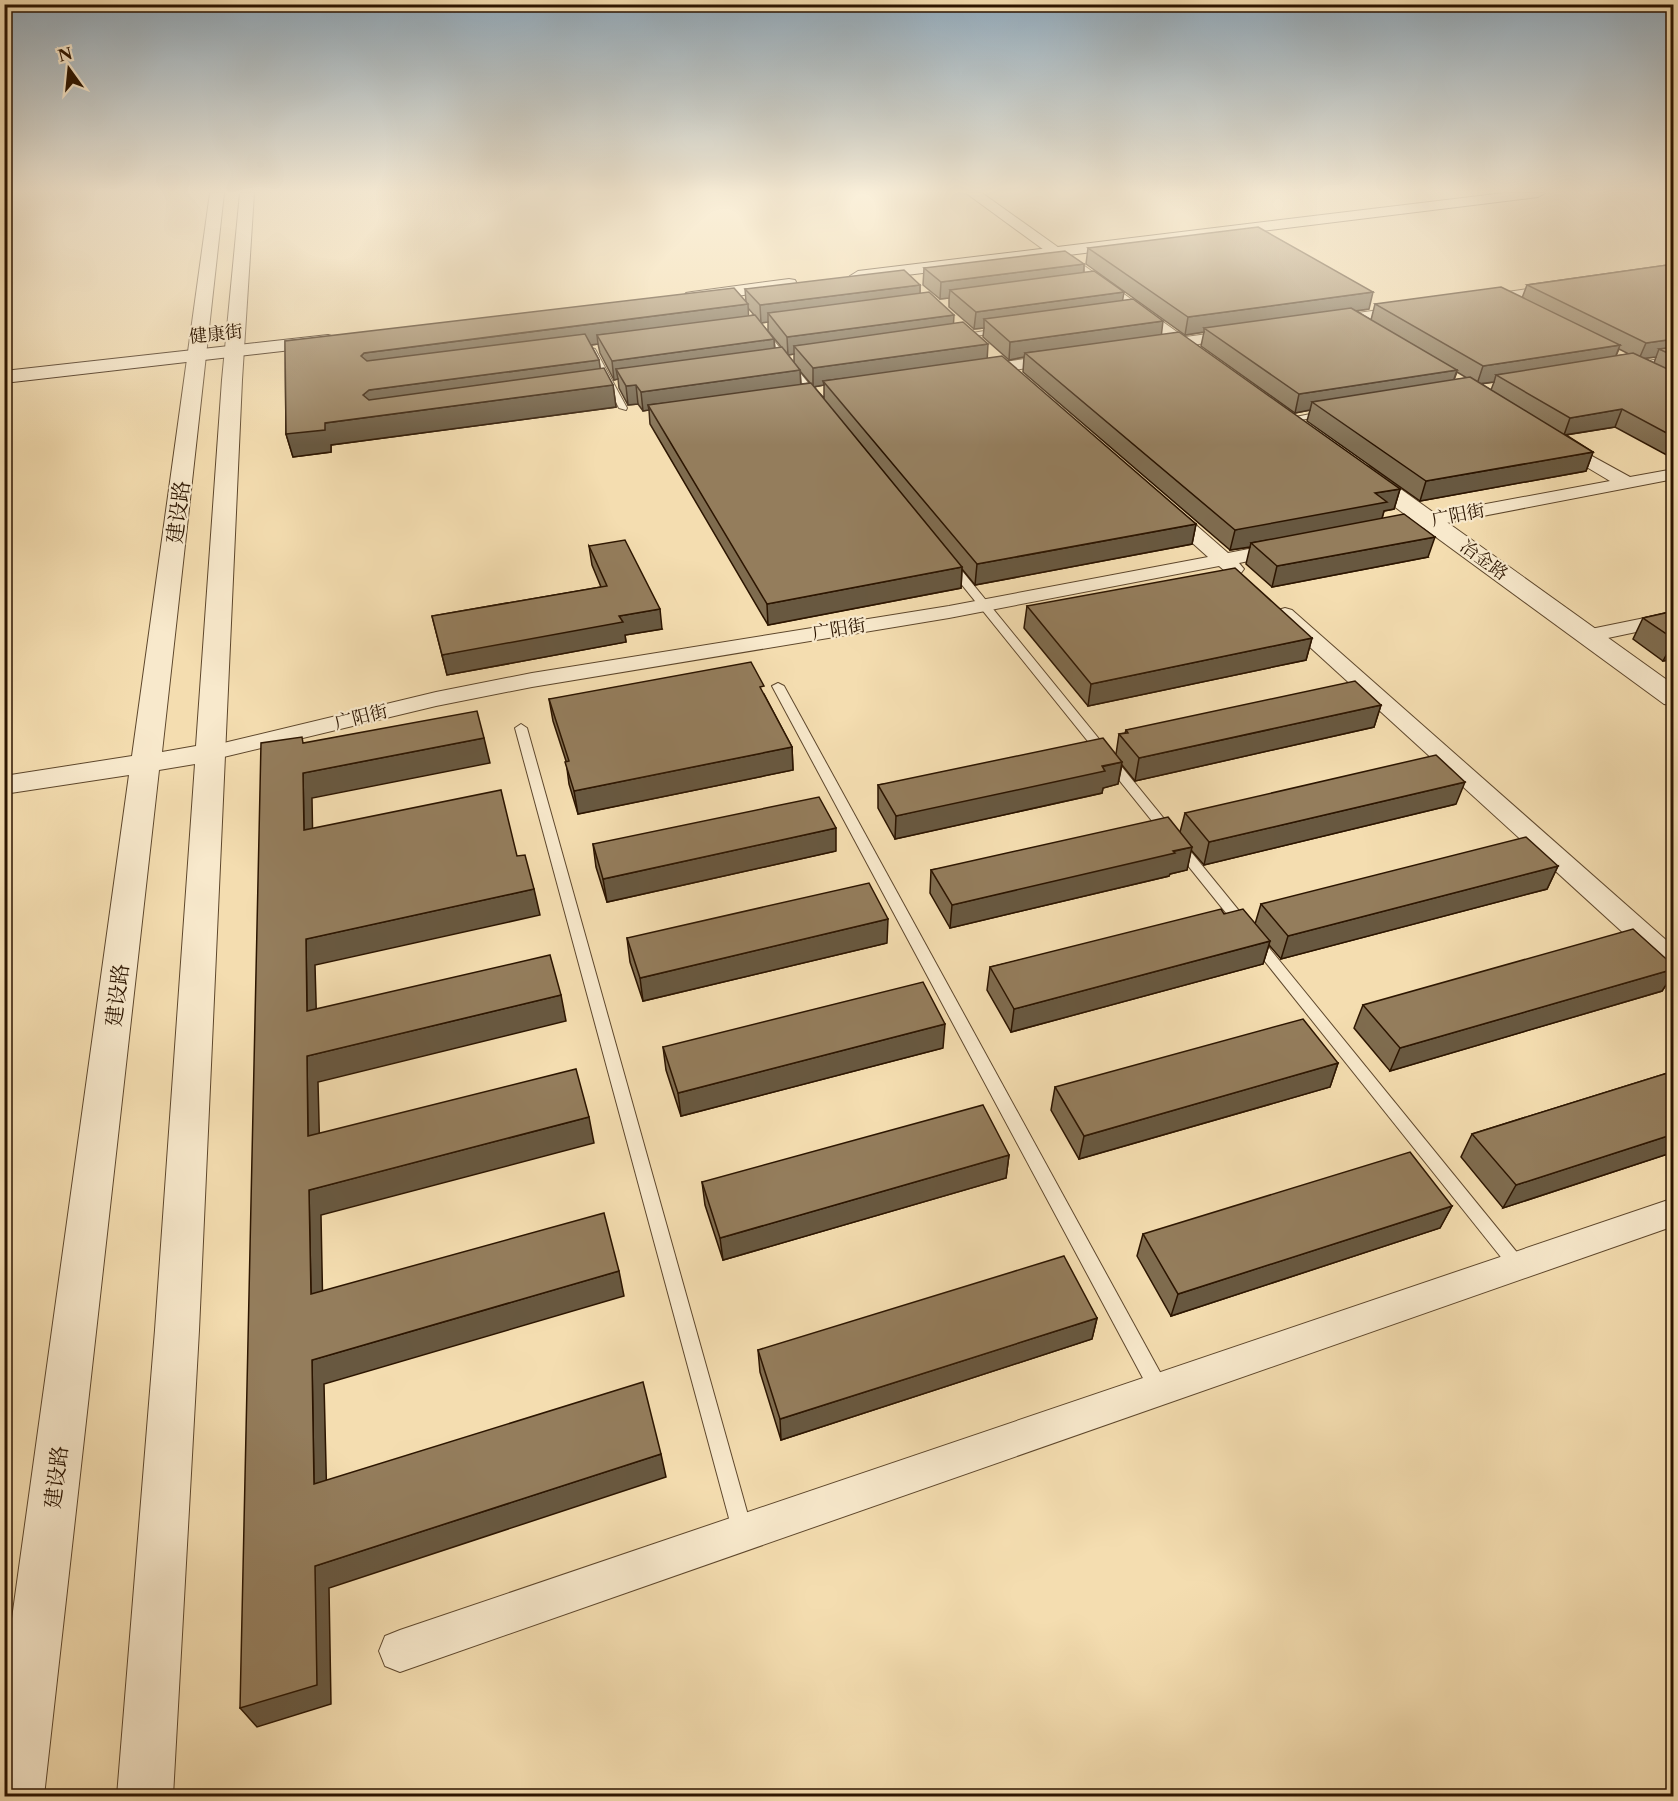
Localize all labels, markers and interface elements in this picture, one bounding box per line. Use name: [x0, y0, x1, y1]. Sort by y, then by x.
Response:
north arrow: [39, 39, 99, 99]
text: N: [56, 43, 75, 66]
street label: 健康街: [188, 320, 244, 348]
street label: 建设路: [162, 479, 194, 545]
street label: 广阳街: [1429, 499, 1487, 531]
street label: 冶金路: [1456, 535, 1512, 585]
street label: 广阳街: [811, 614, 867, 644]
street label: 广阳街: [332, 700, 390, 734]
street label: 建设路: [101, 962, 133, 1028]
street label: 建设路: [40, 1444, 72, 1510]

